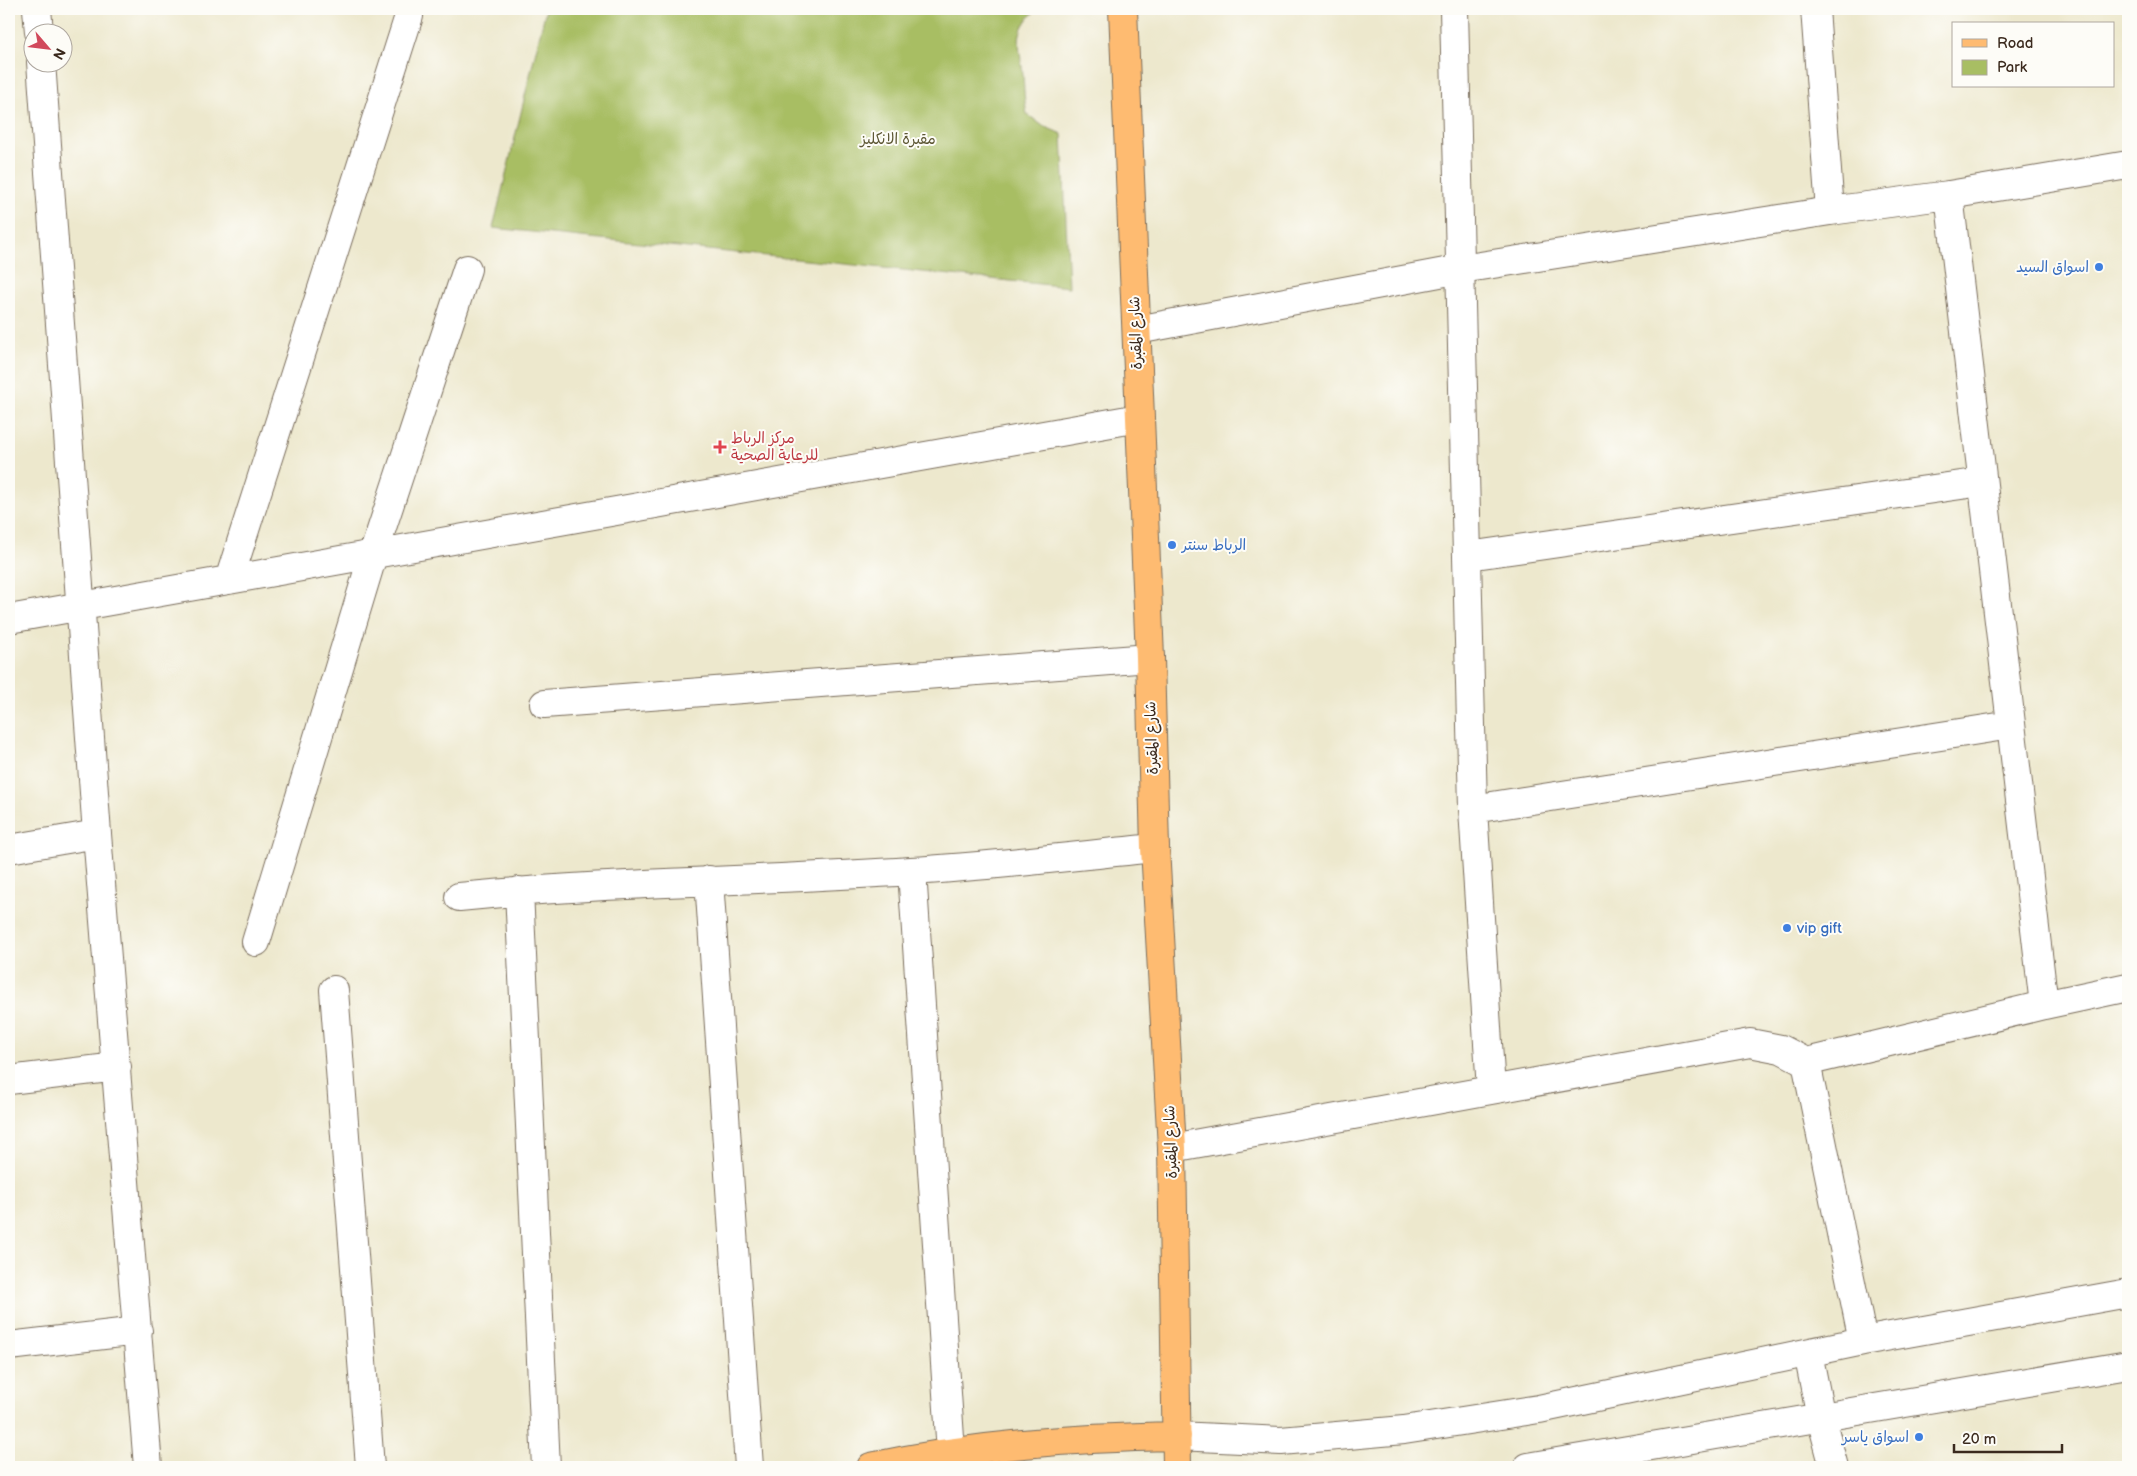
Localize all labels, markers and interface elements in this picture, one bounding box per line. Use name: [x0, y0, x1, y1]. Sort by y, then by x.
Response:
north arrow: [22, 22, 72, 72]
legend: [1952, 22, 2114, 88]
text: Road: [1997, 34, 2033, 53]
text: N: [49, 45, 69, 63]
text: Park: [1997, 58, 2028, 77]
park label: مقبرة الانكليز: [858, 130, 936, 149]
place label: اسواق السيد: [2016, 258, 2089, 277]
marker: اسواق السيد: [2093, 261, 2105, 273]
street label: شارع المقبرة: [1125, 296, 1147, 370]
place label: مركز الرباط للرعاية الصحية: [731, 429, 818, 465]
marker: مركز الرباط للرعاية الصحية: [713, 440, 727, 454]
place label: الرباط سنتر: [1180, 536, 1246, 555]
marker: الرباط سنتر: [1166, 539, 1178, 551]
street label: شارع المقبرة: [1141, 701, 1163, 775]
place label: vip gift: [1796, 919, 1842, 938]
marker: vip gift: [1781, 922, 1793, 934]
street label: شارع المقبرة: [1160, 1105, 1182, 1179]
scale bar: [1954, 1421, 2062, 1453]
place label: اسواق ياسر: [1840, 1428, 1909, 1447]
text: 20 m: [1962, 1430, 1996, 1449]
marker: اسواق ياسر: [1913, 1431, 1925, 1443]

